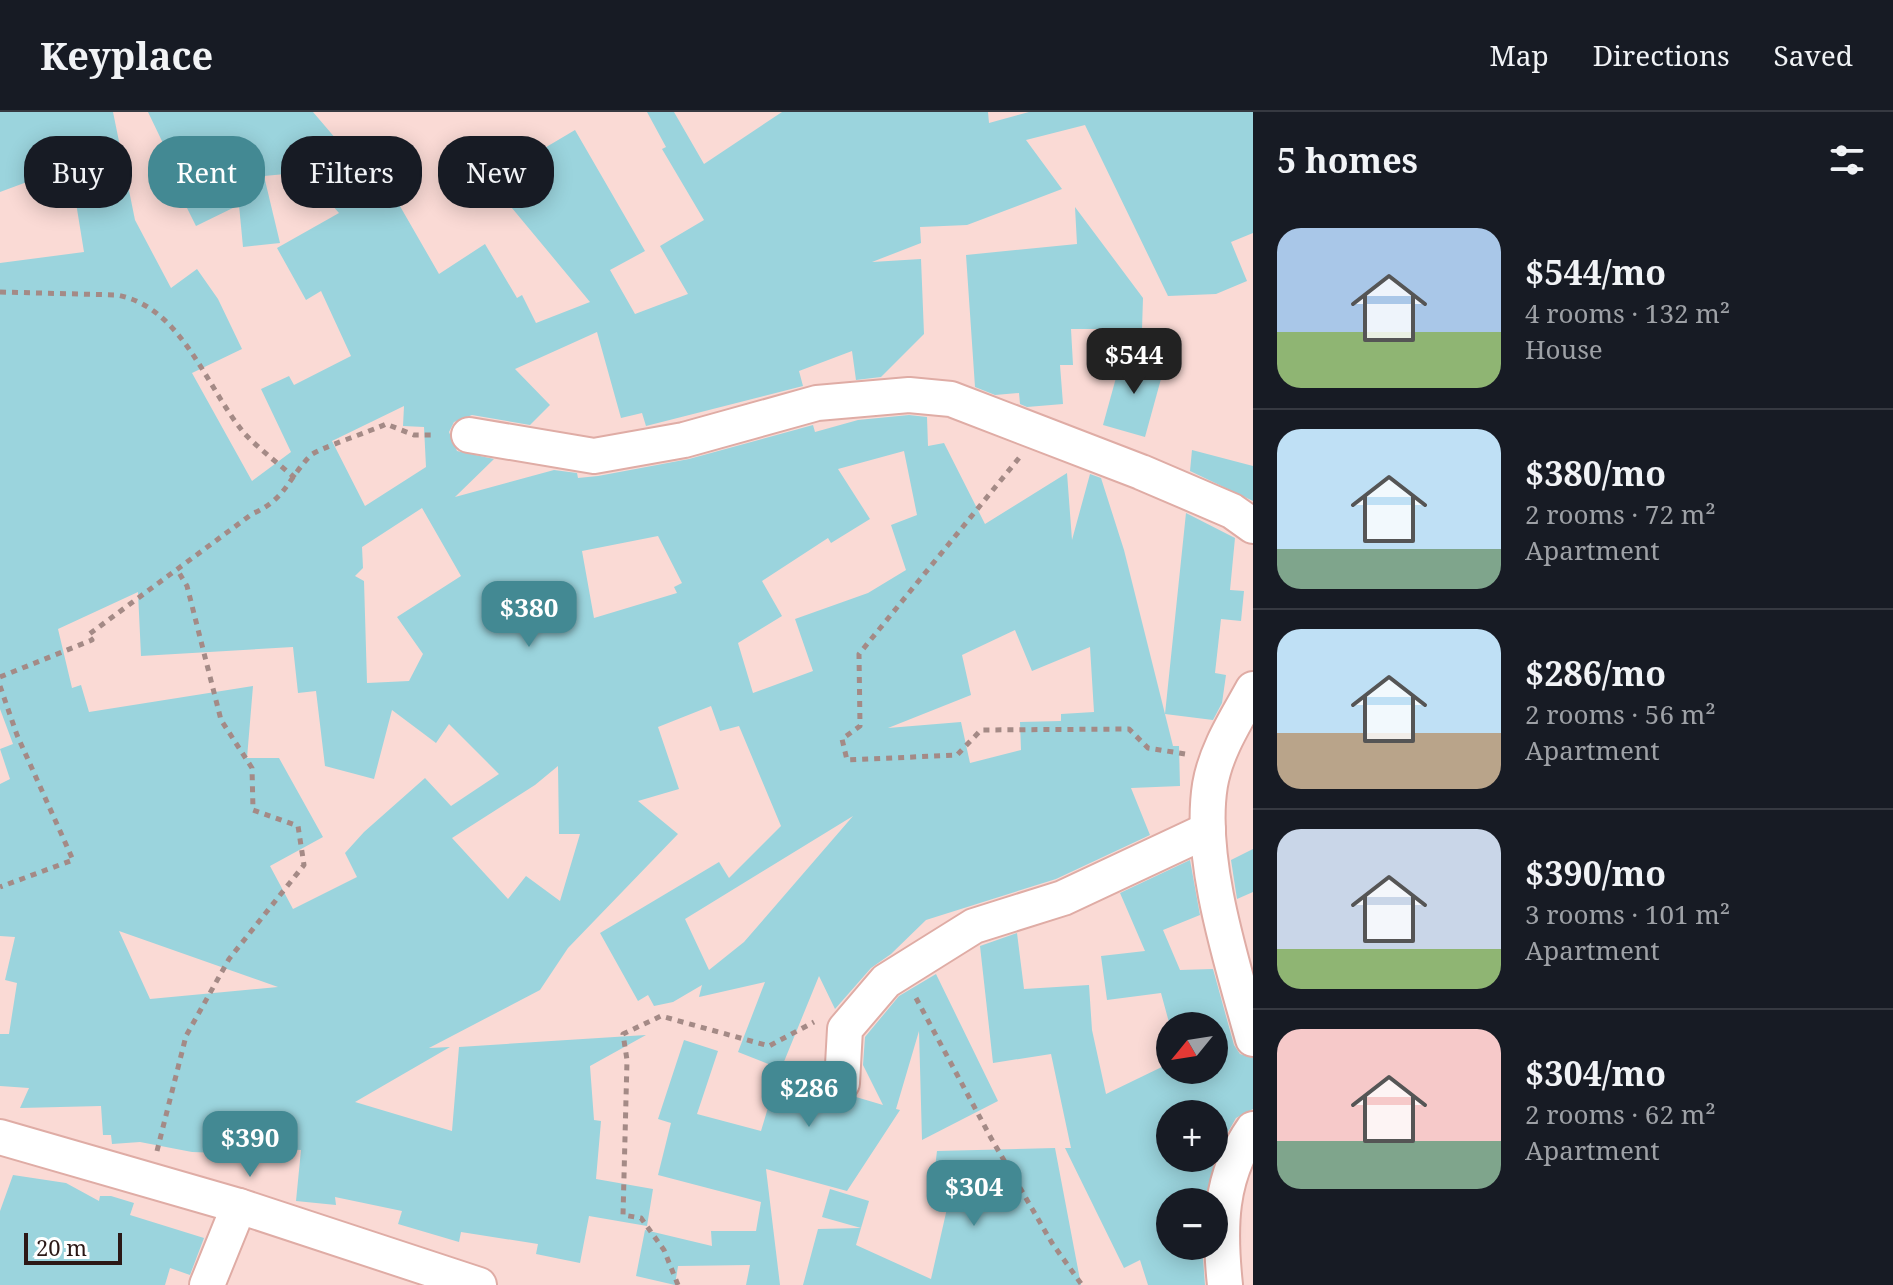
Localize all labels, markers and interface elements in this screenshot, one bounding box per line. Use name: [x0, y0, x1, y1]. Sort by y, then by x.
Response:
text: Keyplace: [40, 29, 213, 81]
text: Map: [1489, 36, 1549, 74]
text: Directions: [1593, 36, 1730, 74]
text: Saved: [1774, 36, 1853, 74]
chip: Buy: [24, 136, 132, 208]
chip: Rent: [148, 136, 265, 208]
chip: Filters: [281, 136, 422, 208]
chip: New: [438, 136, 554, 208]
text: 5 homes: [1277, 137, 1418, 183]
icon: filters: [1825, 138, 1869, 182]
text: $544/mo: [1525, 249, 1666, 295]
icon: home: [1341, 260, 1437, 356]
text: 4 rooms · 132 m²: [1525, 295, 1730, 331]
pin: $544: [1087, 328, 1181, 396]
text: House: [1525, 331, 1603, 367]
text: $544: [1105, 336, 1163, 372]
text: $380/mo: [1525, 450, 1666, 496]
icon: home: [1341, 461, 1437, 557]
text: 2 rooms · 72 m²: [1525, 496, 1716, 532]
text: Apartment: [1525, 532, 1660, 568]
pin: $380: [482, 581, 576, 649]
text: $380: [500, 589, 558, 625]
text: $286/mo: [1525, 650, 1666, 696]
icon: home: [1341, 661, 1437, 757]
text: 2 rooms · 56 m²: [1525, 696, 1716, 732]
text: Apartment: [1525, 732, 1660, 768]
text: $390/mo: [1525, 850, 1666, 896]
icon: home: [1341, 861, 1437, 957]
text: 3 rooms · 101 m²: [1525, 896, 1730, 932]
text: Apartment: [1525, 932, 1660, 968]
north arrow: [1156, 1012, 1228, 1084]
map controls: [1156, 1012, 1228, 1260]
text: $304/mo: [1525, 1050, 1666, 1096]
pin: $286: [762, 1061, 856, 1129]
icon: home: [1341, 1061, 1437, 1157]
text: $286: [780, 1069, 838, 1105]
text: 2 rooms · 62 m²: [1525, 1096, 1716, 1132]
button: +: [1156, 1100, 1228, 1172]
pin: $390: [203, 1111, 297, 1179]
text: $390: [221, 1119, 279, 1155]
text: Apartment: [1525, 1132, 1660, 1168]
pin: $304: [927, 1160, 1021, 1228]
text: $304: [945, 1168, 1003, 1204]
button: −: [1156, 1188, 1228, 1260]
scale bar: [24, 1229, 122, 1265]
text: 20 m: [36, 1232, 87, 1262]

